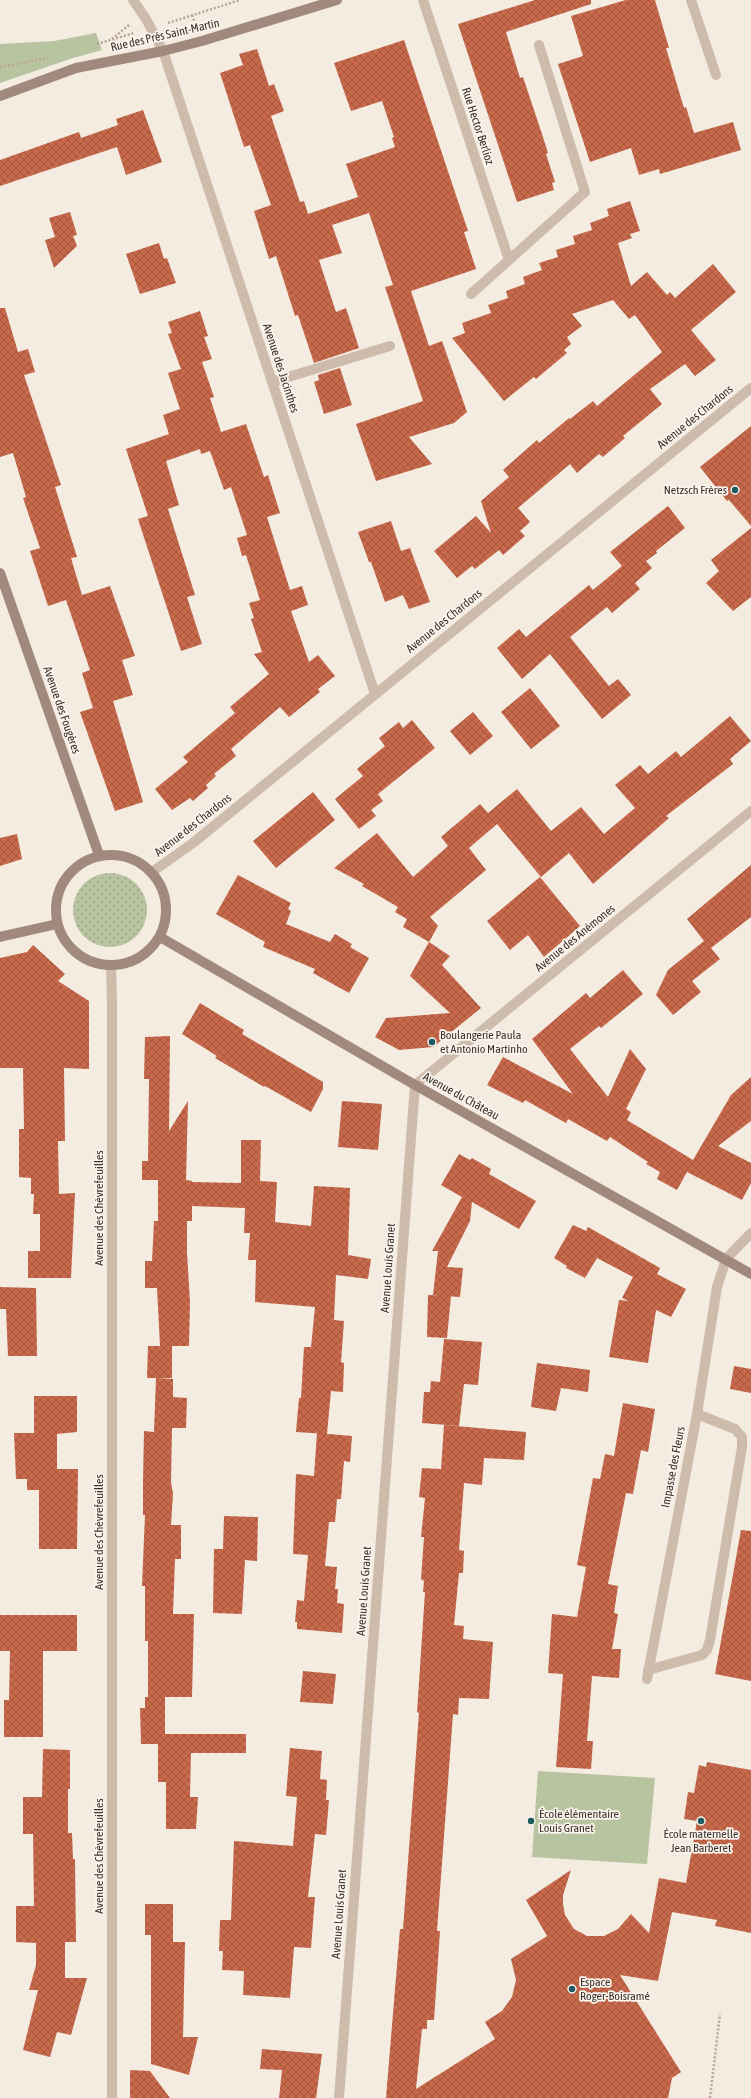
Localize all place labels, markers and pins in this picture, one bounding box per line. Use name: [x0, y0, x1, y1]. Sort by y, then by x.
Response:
place label: Netzsch Frères: [664, 483, 727, 497]
marker: Netzsch Frères: [730, 485, 740, 495]
place label: Boulangerie Paula et Antonio Martinho: [440, 1028, 528, 1056]
marker: Boulangerie Paula et Antonio Martinho: [427, 1037, 437, 1047]
place label: École élémentaire Louis Granet: [539, 1807, 619, 1835]
marker: École élémentaire Louis Granet: [526, 1816, 536, 1826]
marker: École maternelle Jean Barberet: [696, 1816, 706, 1826]
place label: École maternelle Jean Barberet: [664, 1827, 738, 1855]
place label: Espace Roger-Boisramé: [580, 1975, 650, 2003]
marker: Espace Roger-Boisramé: [567, 1984, 577, 1994]

